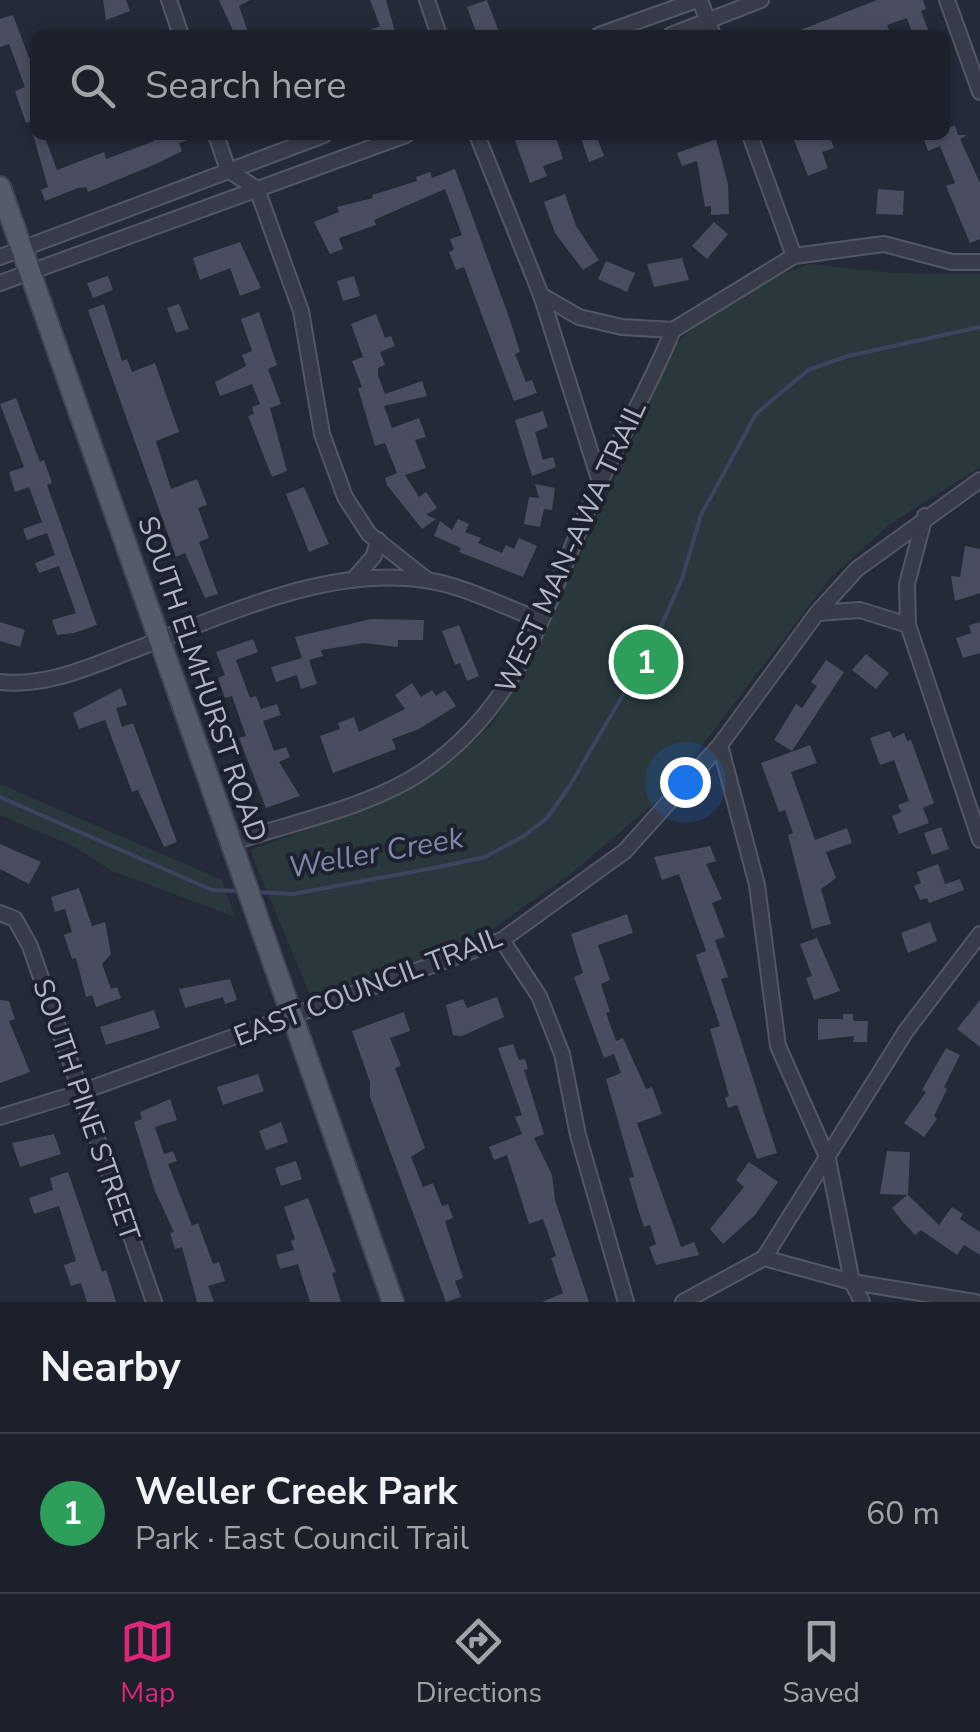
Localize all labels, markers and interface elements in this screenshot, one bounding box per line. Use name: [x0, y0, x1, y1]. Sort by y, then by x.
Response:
search box: [30, 30, 950, 140]
icon: search: [65, 58, 120, 113]
text: Search here: [145, 60, 346, 111]
street label: WEST MAN-AWA TRAIL: [487, 395, 655, 699]
street label: SOUTH ELMHURST ROAD: [128, 511, 276, 847]
pin: 1: [614, 624, 678, 700]
your location: [660, 757, 711, 808]
water label: Weller Creek: [285, 817, 468, 889]
street label: EAST COUNCIL TRAIL: [228, 918, 508, 1056]
street label: SOUTH PINE STREET: [23, 974, 149, 1246]
text: Nearby: [40, 1339, 181, 1396]
text: Weller Creek Park: [135, 1466, 457, 1517]
text: 1: [63, 1492, 82, 1535]
text: 60 m: [866, 1492, 940, 1535]
text: Park · East Council Trail: [135, 1517, 469, 1560]
tab: Map: [120, 1614, 175, 1712]
tab: Directions: [416, 1614, 542, 1712]
tab: Saved: [782, 1614, 860, 1712]

